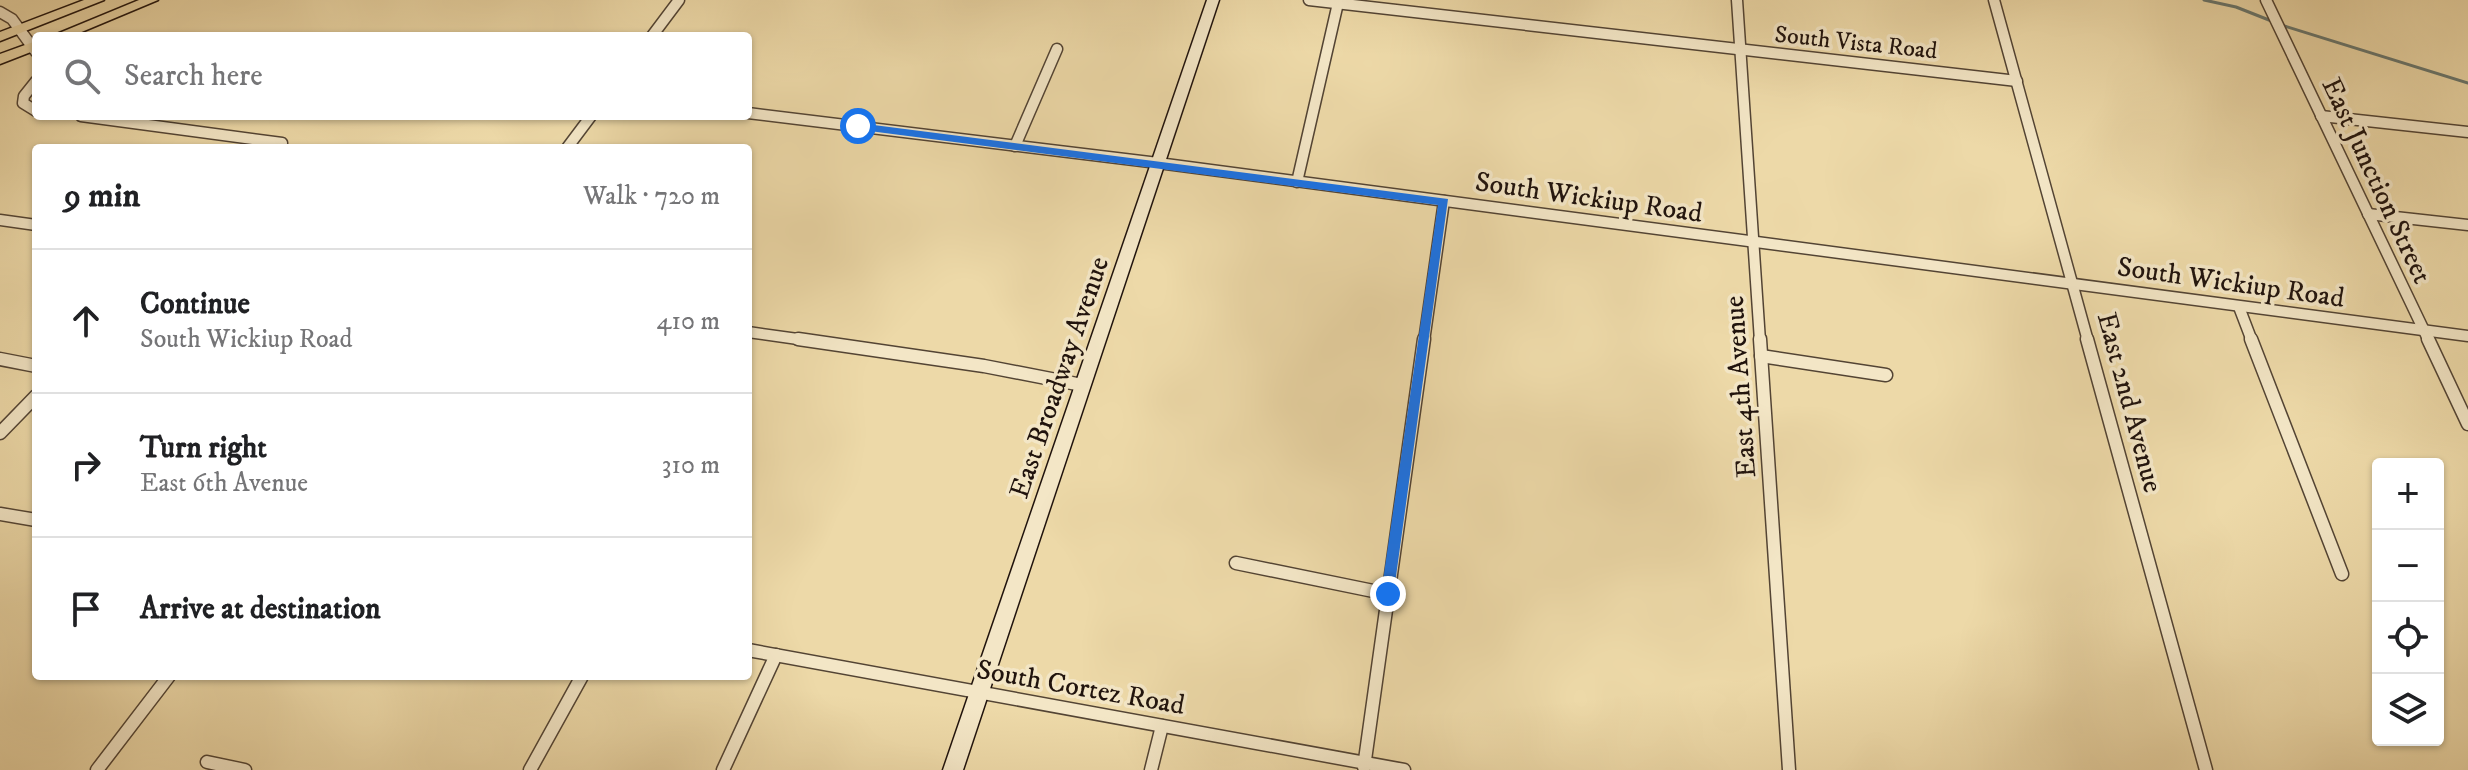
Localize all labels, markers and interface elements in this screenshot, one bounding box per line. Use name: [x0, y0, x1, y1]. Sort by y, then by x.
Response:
street label: South Vista Road: [1773, 20, 1939, 66]
search box: [32, 32, 752, 120]
icon: search: [60, 54, 104, 98]
text: Search here: [124, 58, 263, 95]
street label: East Junction Street: [2314, 72, 2440, 289]
route start: [840, 108, 876, 144]
street label: South Wickiup Road: [1473, 164, 1705, 231]
text: 9 min: [64, 175, 140, 217]
text: Walk · 720 m: [583, 180, 720, 213]
street label: South Wickiup Road: [2115, 249, 2347, 316]
street label: East Broadway Avenue: [1002, 252, 1117, 503]
text: Continue: [140, 286, 250, 323]
street label: East 4th Avenue: [1717, 295, 1764, 479]
icon: ahead: [64, 299, 108, 343]
text: 410 m: [656, 305, 720, 338]
street label: East 2nd Avenue: [2089, 308, 2170, 496]
text: South Wickiup Road: [140, 323, 353, 356]
text: Turn right: [140, 430, 267, 467]
icon: right: [64, 443, 108, 487]
text: 310 m: [662, 449, 720, 482]
map controls: [2372, 458, 2444, 746]
button: +: [2372, 458, 2444, 530]
text: East 6th Avenue: [140, 467, 308, 500]
button: −: [2372, 530, 2444, 602]
route end: [1370, 576, 1406, 612]
icon: arrive: [64, 587, 108, 631]
text: Arrive at destination: [140, 591, 381, 628]
button: locate: [2372, 602, 2444, 674]
street label: South Cortez Road: [974, 652, 1188, 723]
button: layers: [2372, 674, 2444, 746]

